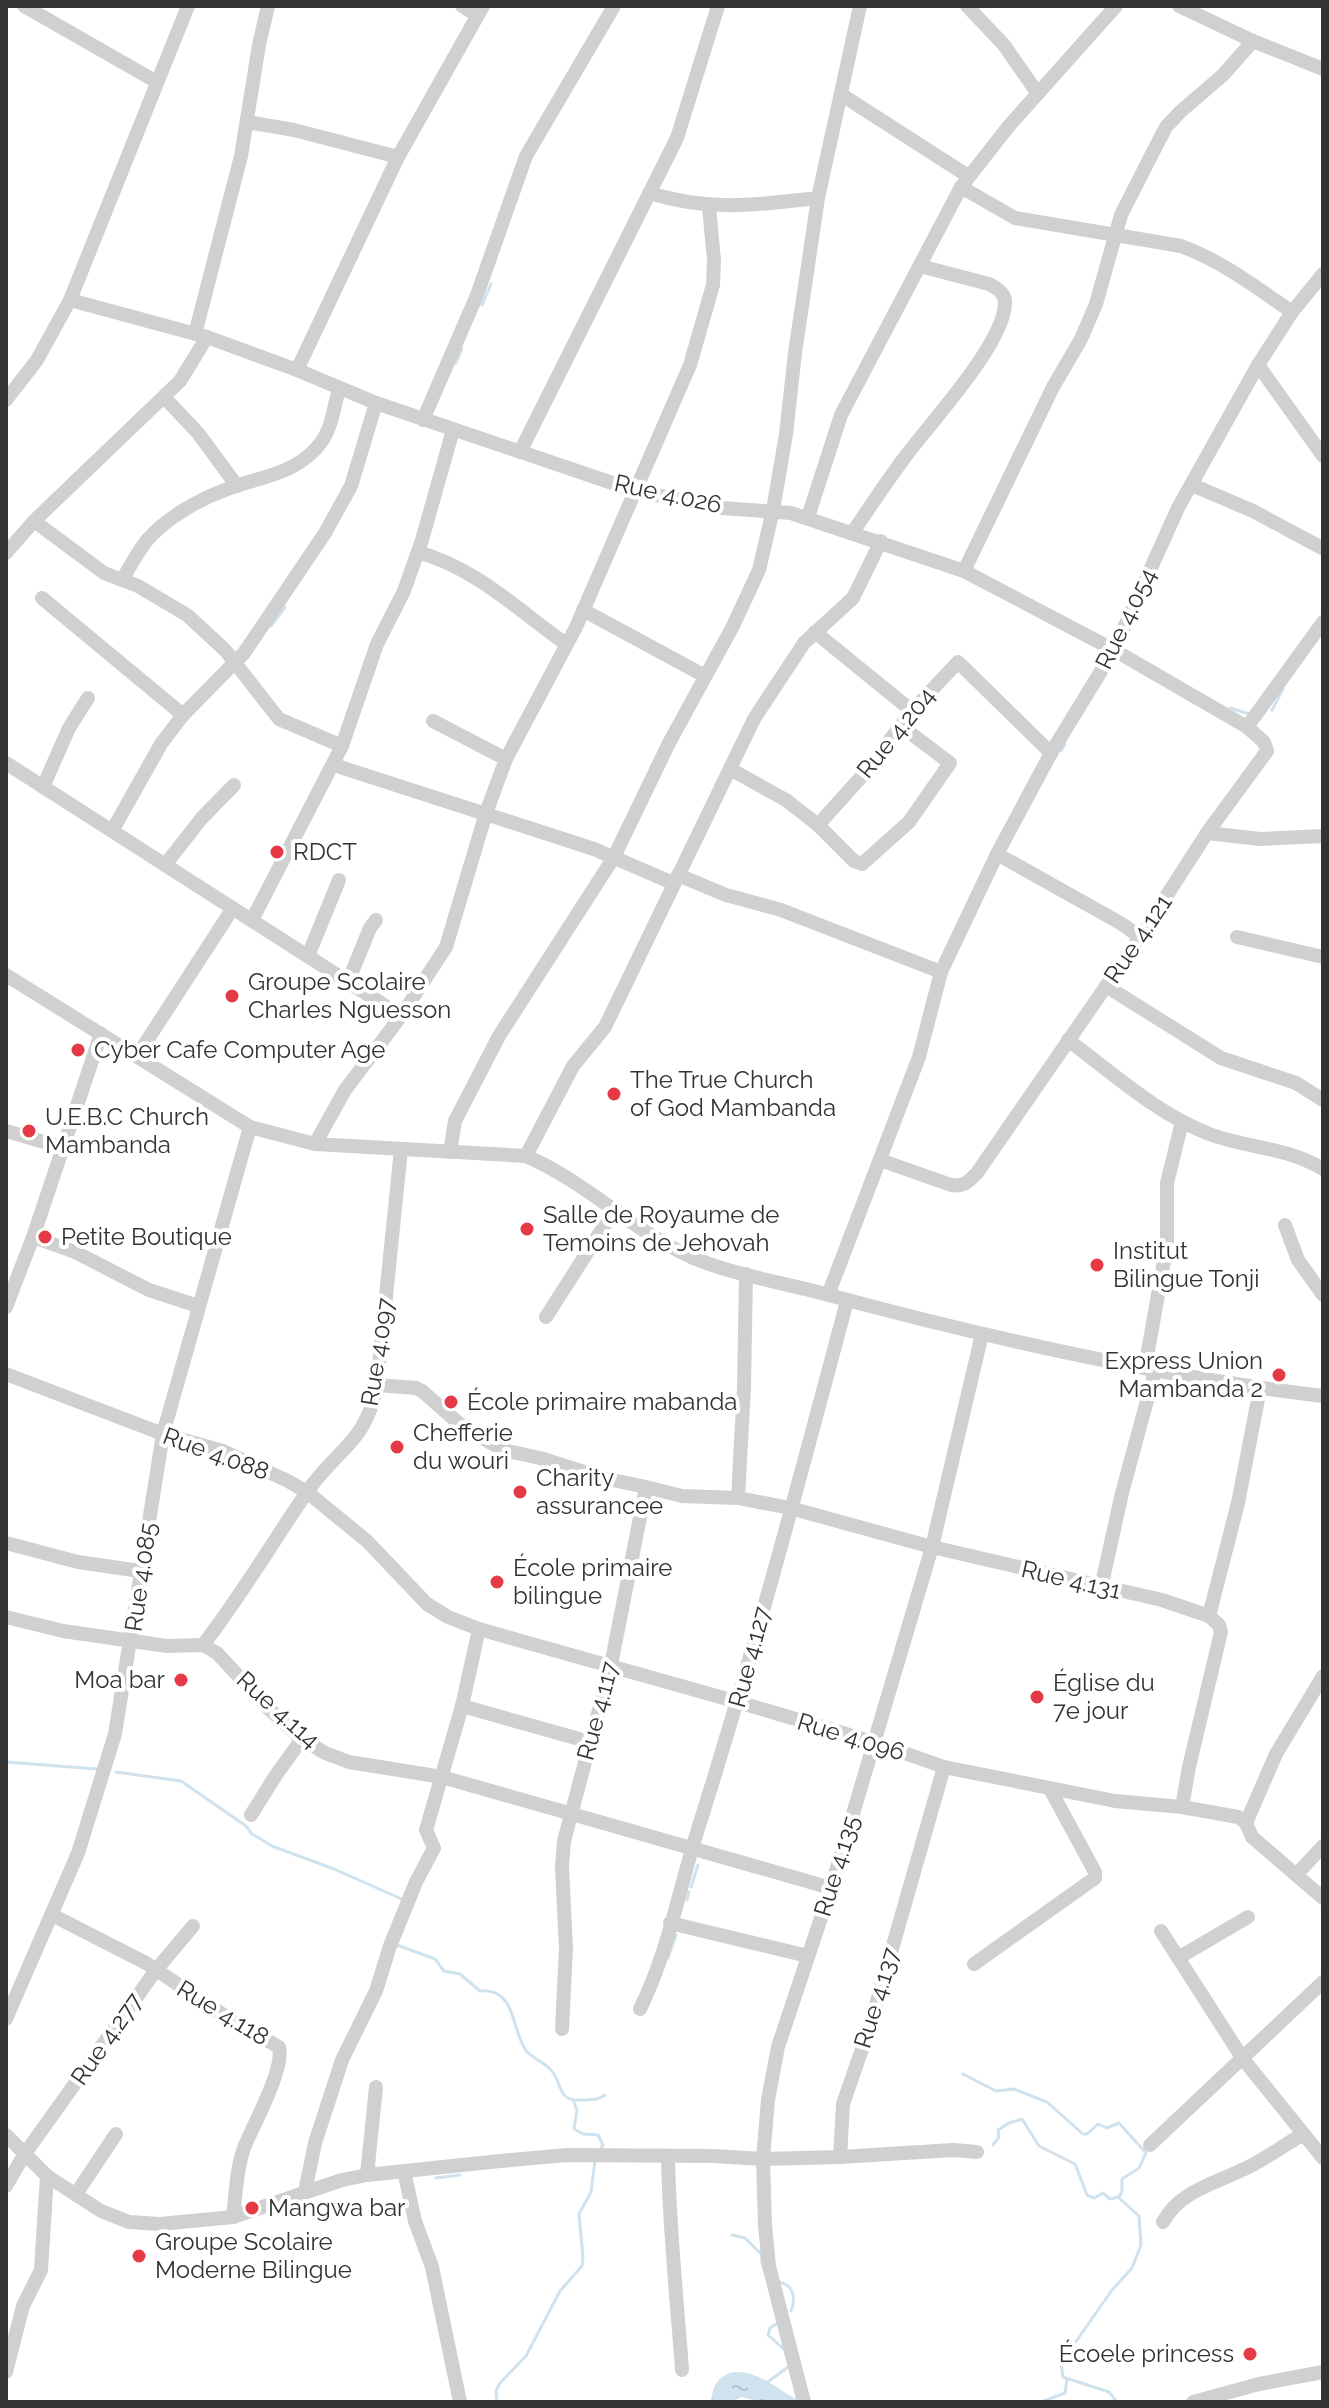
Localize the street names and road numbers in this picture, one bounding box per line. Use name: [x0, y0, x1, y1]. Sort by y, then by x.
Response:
street label: Rue 4.026: [612, 468, 725, 519]
street label: Rue 4.054: [1089, 564, 1162, 674]
street label: Rue 4.204: [850, 682, 941, 784]
street label: Rue 4.121: [1097, 889, 1178, 989]
street label: Rue 4.097: [355, 1296, 400, 1408]
street label: Rue 4.088: [159, 1421, 273, 1486]
street label: Rue 4.085: [119, 1521, 162, 1633]
street label: Rue 4.131: [1019, 1554, 1124, 1605]
street label: Rue 4.127: [722, 1603, 777, 1710]
street label: Rue 4.117: [570, 1658, 625, 1763]
street label: Rue 4.114: [231, 1665, 326, 1754]
street label: Rue 4.096: [794, 1706, 908, 1767]
street label: Rue 4.135: [807, 1812, 866, 1920]
street label: Rue 4.137: [848, 1944, 906, 2052]
street label: Rue 4.118: [172, 1974, 275, 2051]
street label: Rue 4.277: [64, 1987, 149, 2090]

